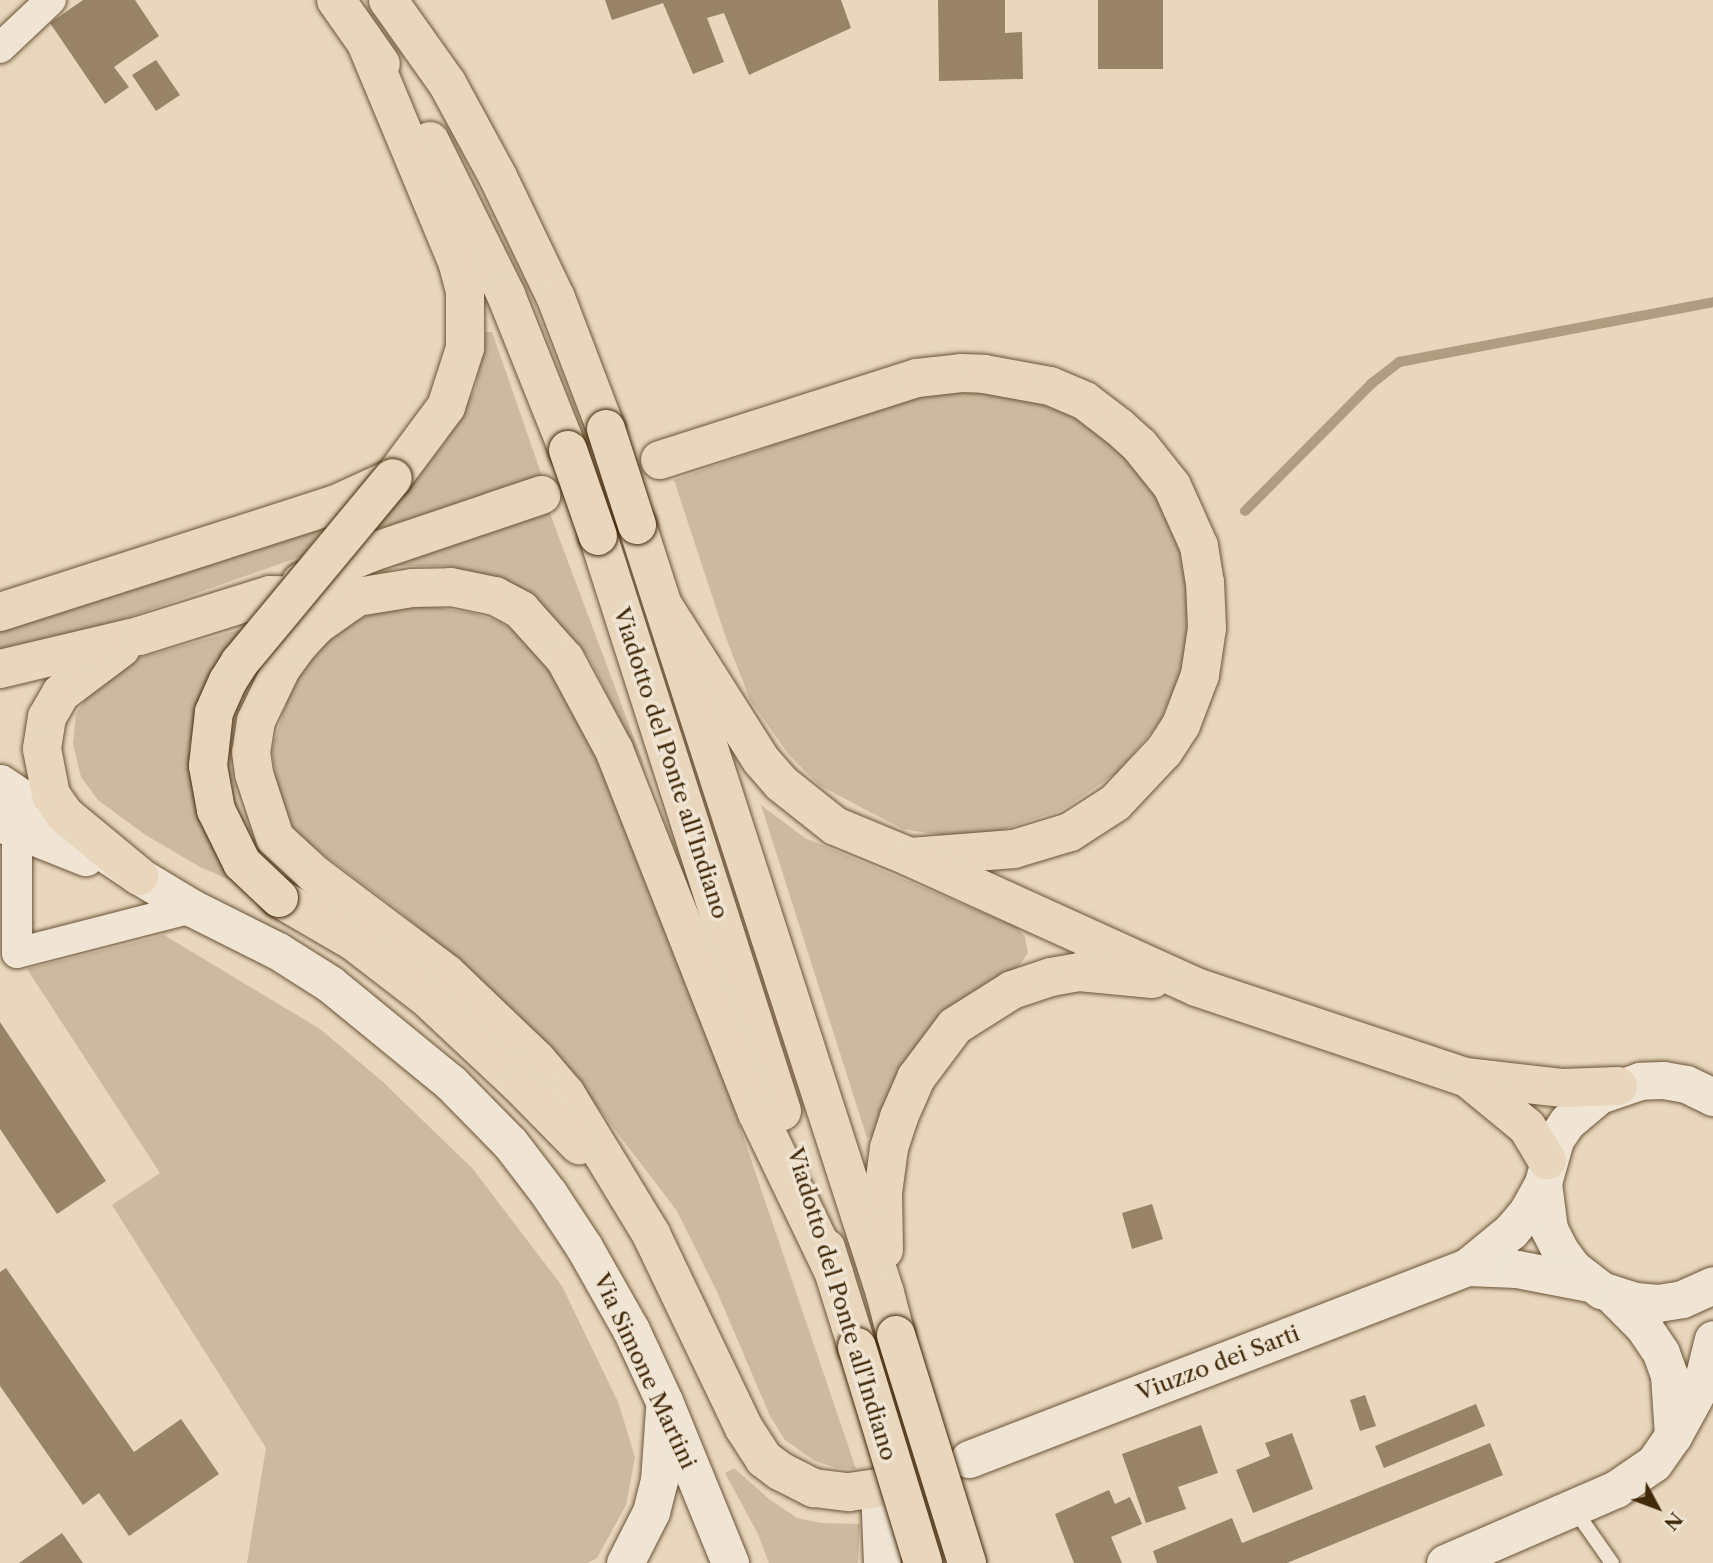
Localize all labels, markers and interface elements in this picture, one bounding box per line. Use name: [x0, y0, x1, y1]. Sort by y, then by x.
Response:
street label: Viadotto del Ponte all'Indiano: [608, 604, 734, 922]
street label: Viadotto del Ponte all'Indiano: [781, 1144, 903, 1464]
street label: Via Simone Martini: [587, 1269, 703, 1473]
street label: Viuzzo dei Sarti: [1133, 1319, 1303, 1407]
north arrow: [1622, 1472, 1692, 1542]
text: N: [1659, 1507, 1687, 1535]

